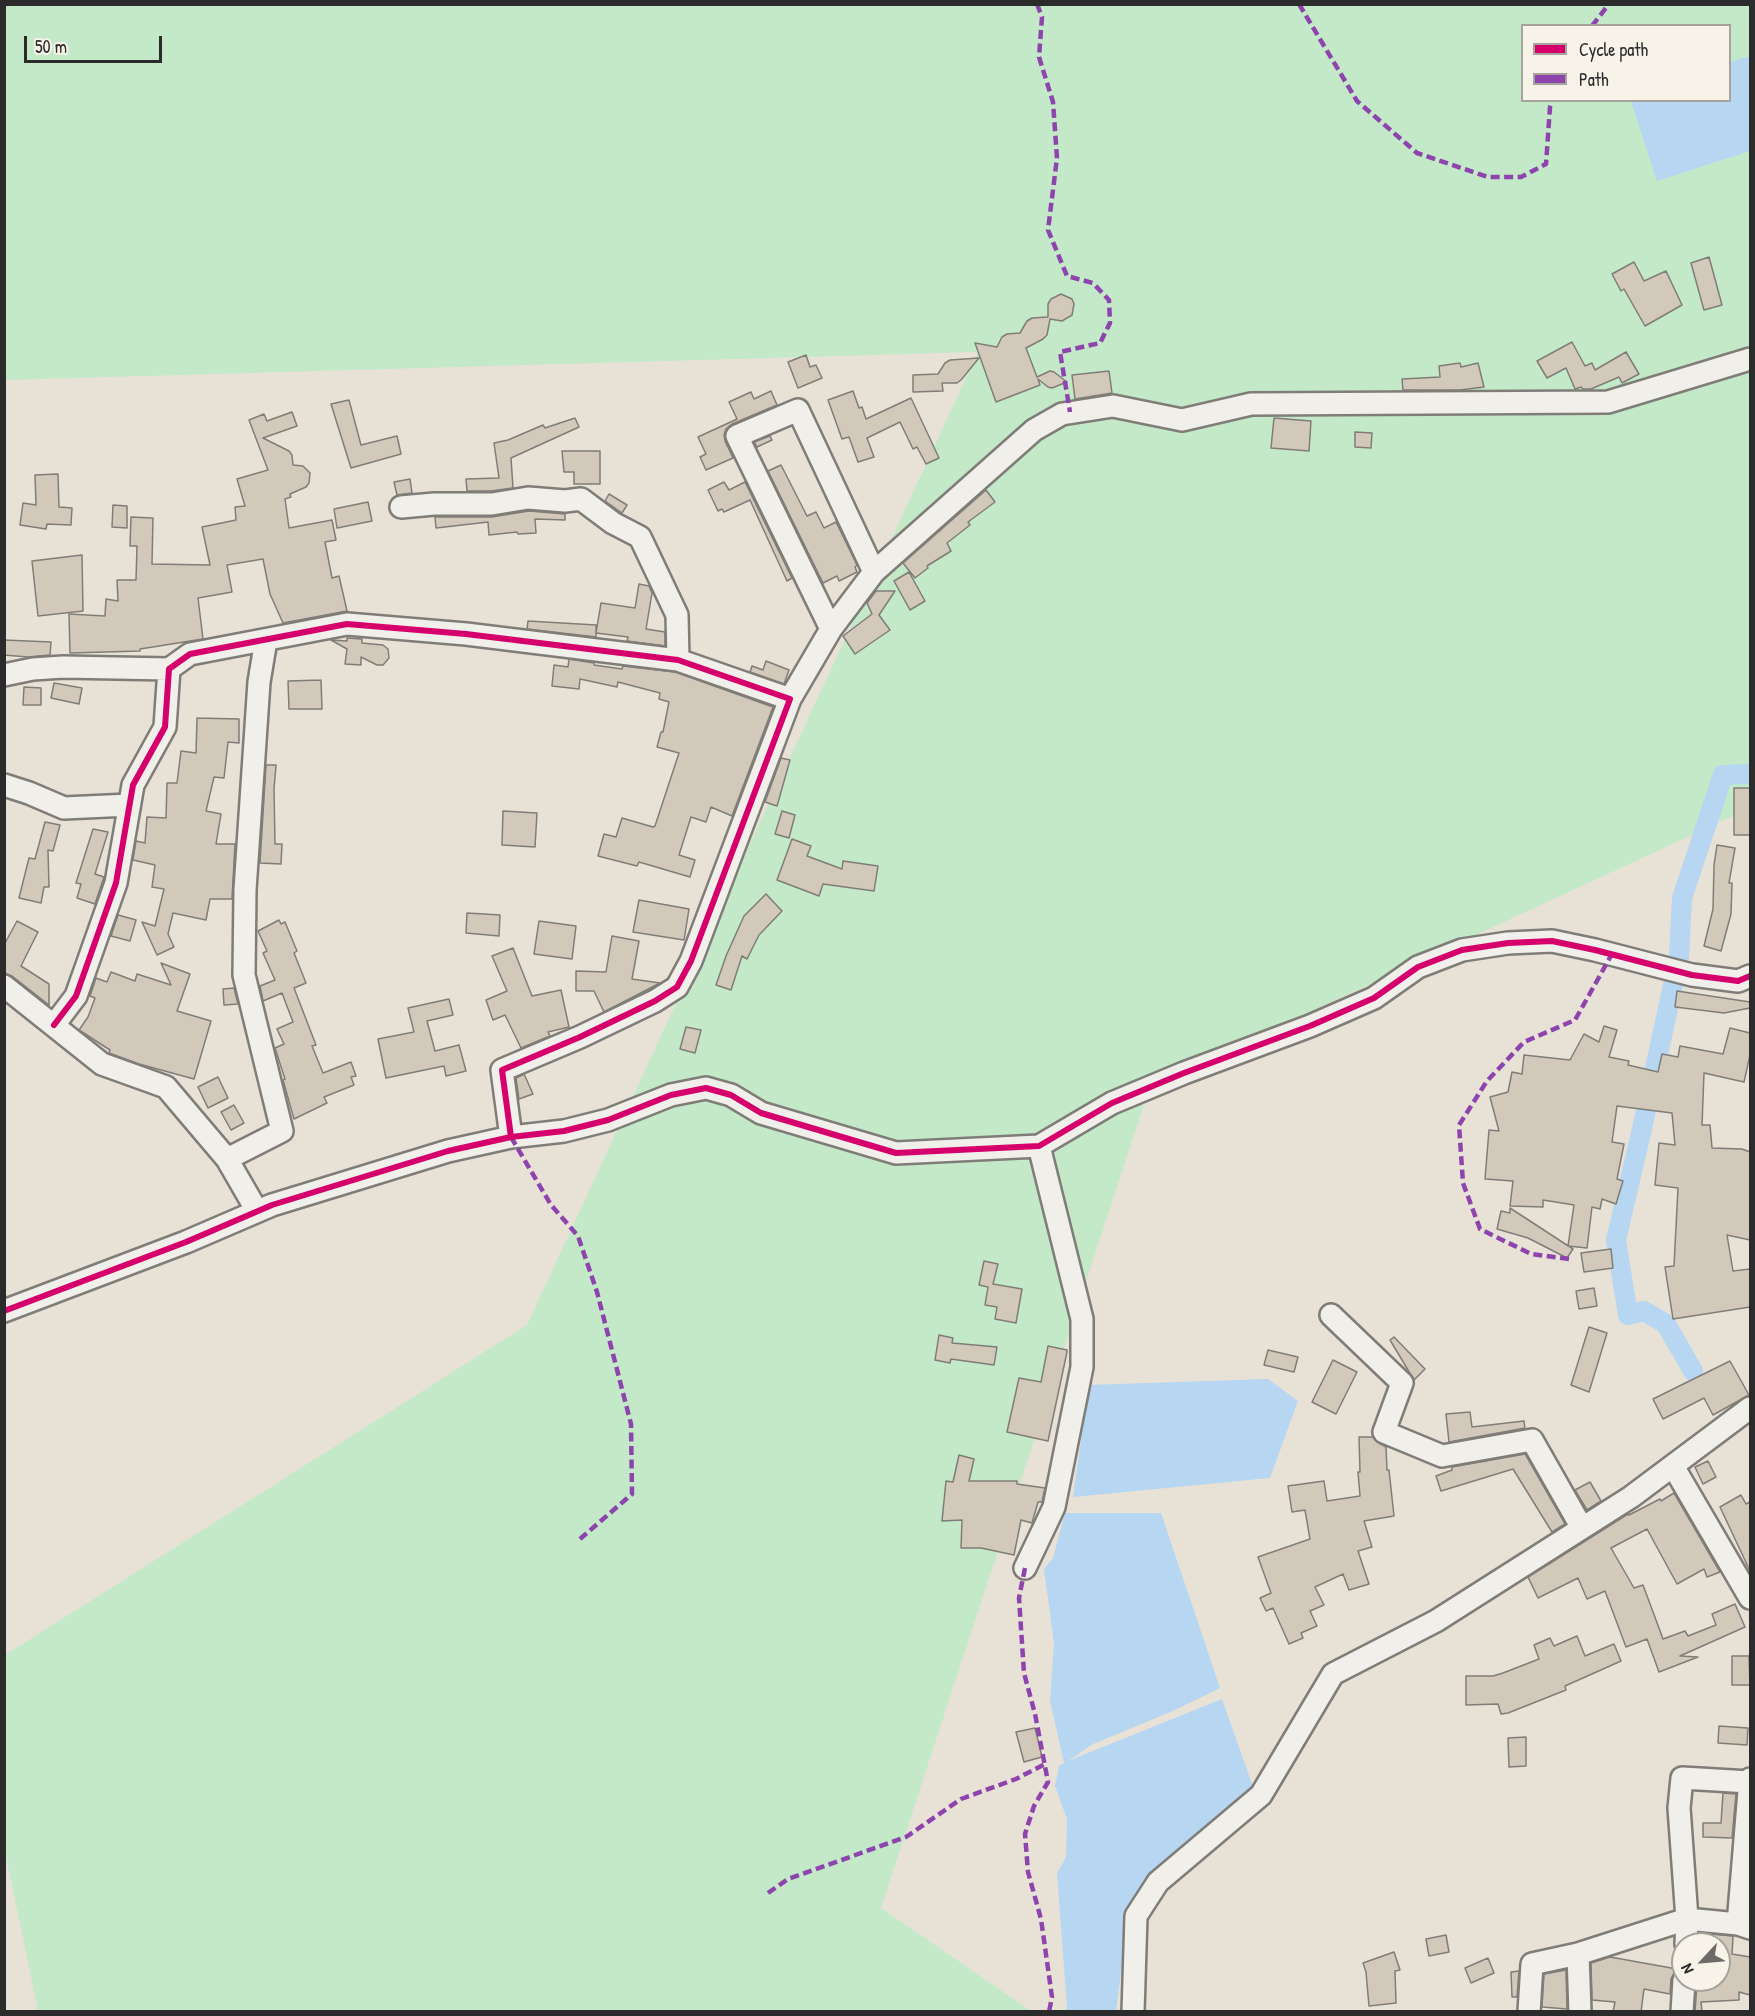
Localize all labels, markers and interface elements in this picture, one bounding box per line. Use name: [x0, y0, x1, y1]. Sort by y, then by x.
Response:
scale bar: [27, 24, 165, 62]
legend: [1521, 24, 1731, 102]
text: 50 m: [35, 34, 67, 59]
text: Cycle path: [1579, 37, 1648, 62]
text: Path: [1579, 67, 1608, 92]
north arrow: [1671, 1932, 1731, 1992]
text: N: [1675, 1960, 1698, 1978]

